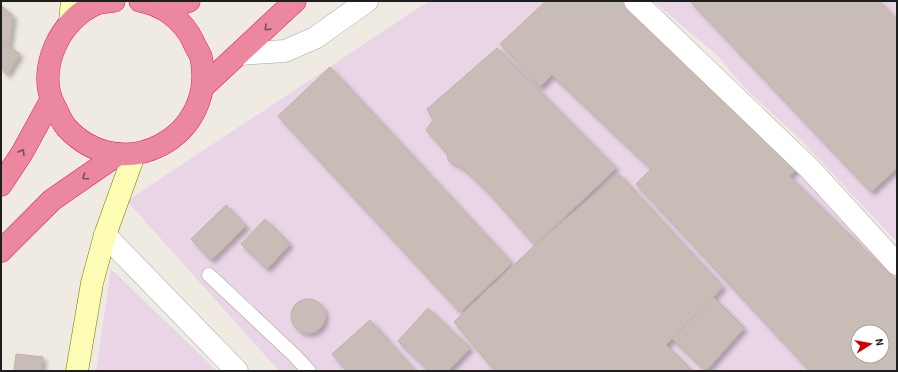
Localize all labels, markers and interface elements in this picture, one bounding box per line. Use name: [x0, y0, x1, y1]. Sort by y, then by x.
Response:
one-way arrow: [264, 23, 272, 31]
one-way arrow: [18, 149, 25, 156]
one-way arrow: [82, 172, 89, 180]
north arrow: [850, 324, 890, 364]
text: N: [871, 337, 887, 347]

